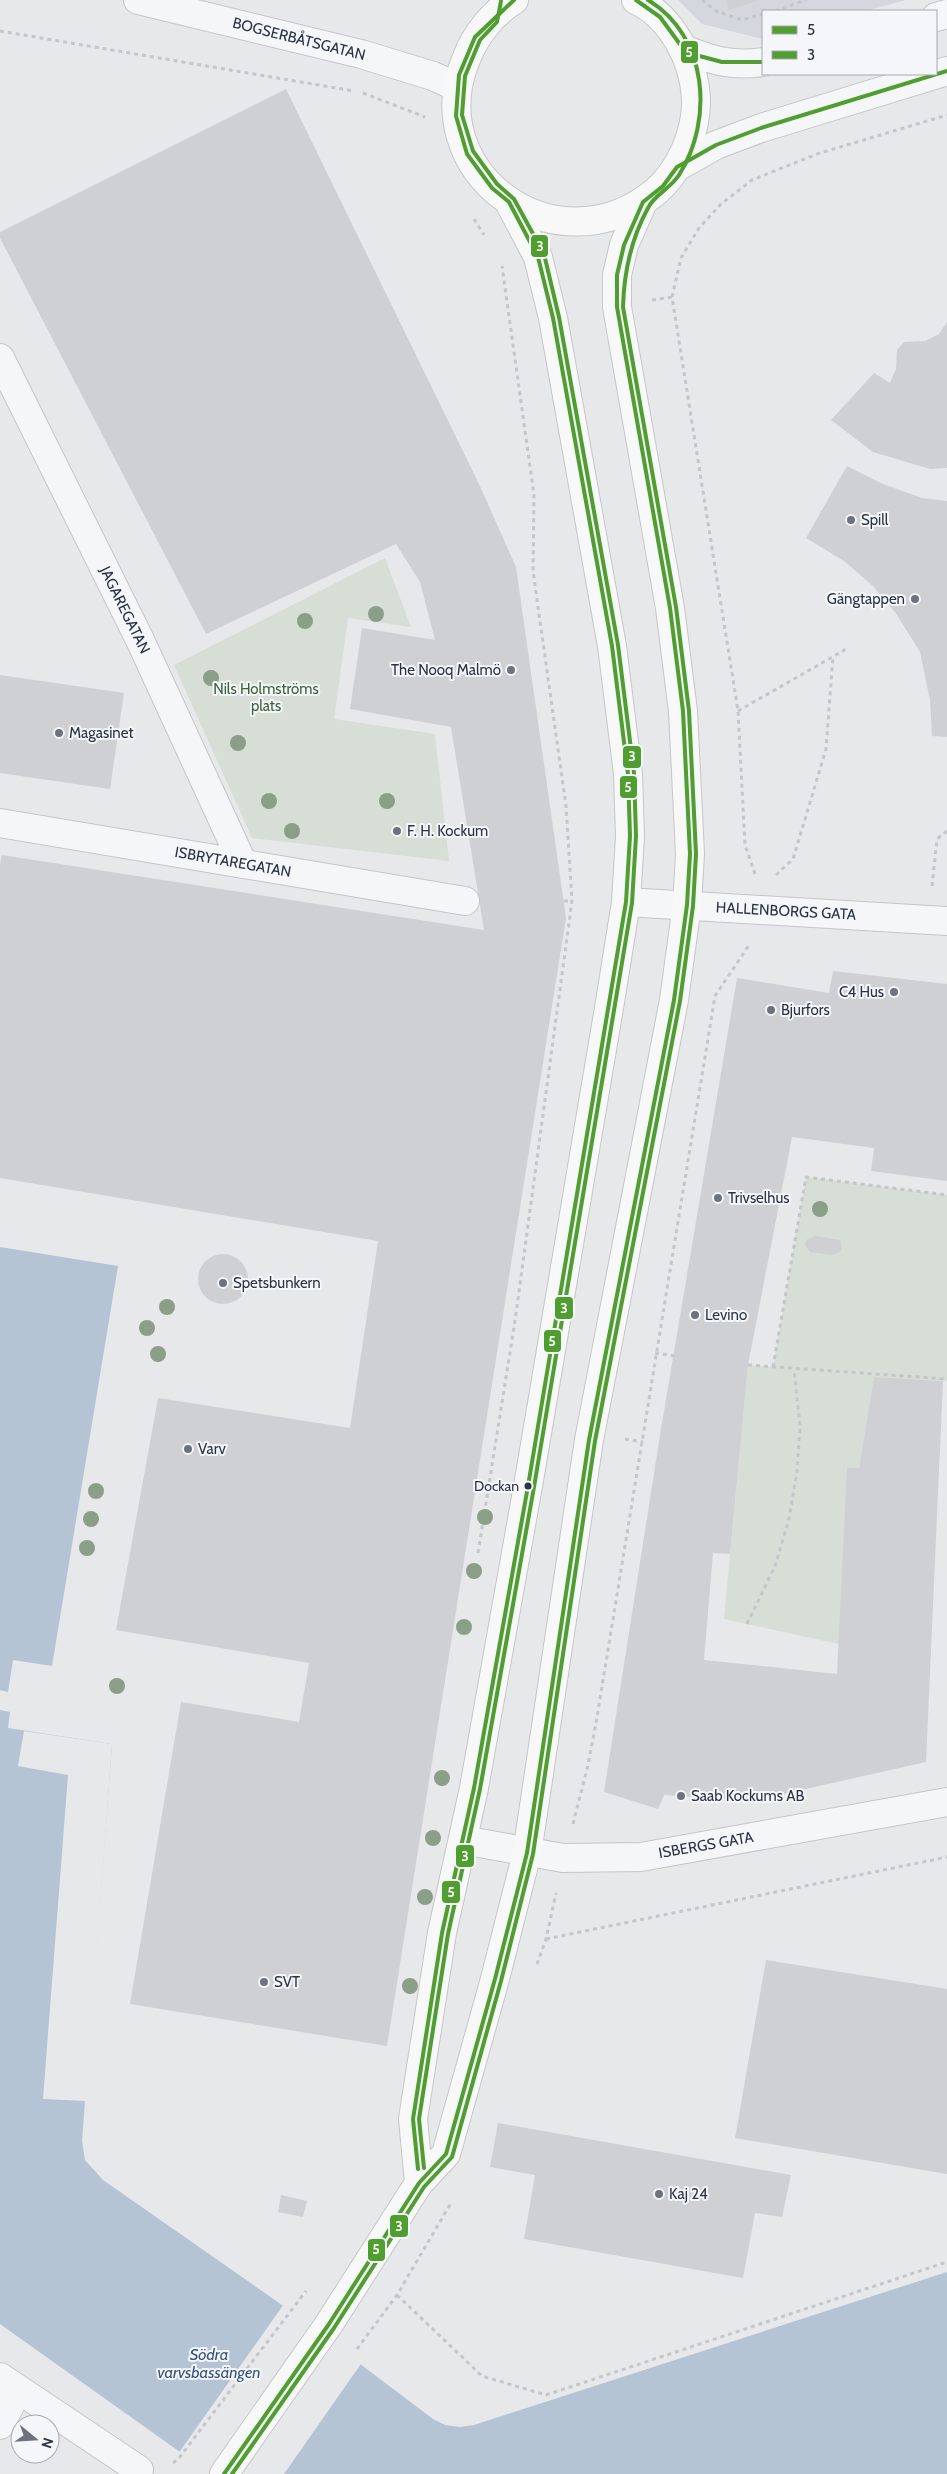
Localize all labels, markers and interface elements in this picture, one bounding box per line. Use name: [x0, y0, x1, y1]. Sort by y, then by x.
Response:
legend: [762, 10, 937, 75]
street label: BOGSERBÅTSGATAN: [231, 13, 368, 64]
text: 5: [807, 21, 815, 39]
line badge: 5: [680, 40, 699, 64]
text: 5: [685, 43, 693, 61]
text: 3: [807, 46, 815, 64]
line badge: 3: [530, 234, 549, 258]
text: 3: [536, 237, 544, 255]
place label: Spill: [861, 511, 889, 529]
marker: Spill: [845, 514, 857, 526]
street label: JAGAREGATAN: [96, 563, 154, 657]
place label: Gängtappen: [827, 590, 905, 608]
marker: Gängtappen: [909, 593, 921, 605]
place label: The Nooq Malmö: [391, 661, 501, 679]
marker: The Nooq Malmö: [505, 664, 517, 676]
park label: Nils Holmströms plats: [213, 680, 319, 715]
place label: Magasinet: [69, 724, 133, 742]
marker: Magasinet: [53, 727, 65, 739]
line badge: 3: [622, 745, 642, 769]
text: 3: [628, 747, 636, 765]
line badge: 5: [619, 775, 638, 799]
text: 5: [624, 778, 632, 796]
place label: F. H. Kockum: [407, 822, 488, 840]
marker: F. H. Kockum: [391, 825, 403, 837]
street label: ISBRYTAREGATAN: [173, 843, 293, 881]
street label: HALLENBORGS GATA: [715, 898, 857, 924]
place label: C4 Hus: [839, 983, 884, 1001]
marker: C4 Hus: [888, 986, 900, 998]
place label: Bjurfors: [781, 1001, 830, 1019]
marker: Bjurfors: [765, 1004, 777, 1016]
place label: Trivselhus: [728, 1189, 790, 1207]
marker: Trivselhus: [712, 1192, 724, 1204]
place label: Spetsbunkern: [233, 1274, 321, 1292]
marker: Spetsbunkern: [217, 1277, 229, 1289]
line badge: 3: [554, 1296, 574, 1320]
text: 3: [560, 1299, 568, 1317]
place label: Levino: [705, 1306, 747, 1324]
marker: Levino: [689, 1309, 701, 1321]
line badge: 5: [543, 1329, 562, 1353]
text: 5: [548, 1332, 556, 1350]
place label: Varv: [198, 1440, 226, 1458]
marker: Varv: [182, 1443, 194, 1455]
place label: Dockan: [474, 1477, 519, 1495]
marker: Dockan: [523, 1481, 533, 1491]
place label: Saab Kockums AB: [691, 1787, 804, 1805]
marker: Saab Kockums AB: [675, 1790, 687, 1802]
street label: ISBERGS GATA: [657, 1828, 756, 1862]
line badge: 3: [455, 1844, 475, 1868]
text: 3: [461, 1847, 469, 1865]
line badge: 5: [441, 1880, 461, 1904]
text: 5: [447, 1883, 455, 1901]
place label: SVT: [274, 1973, 300, 1991]
marker: SVT: [258, 1976, 270, 1988]
place label: Kaj 24: [669, 2185, 708, 2203]
marker: Kaj 24: [653, 2188, 665, 2200]
line badge: 3: [389, 2214, 409, 2238]
text: 3: [395, 2217, 403, 2235]
line badge: 5: [367, 2238, 386, 2262]
text: 5: [372, 2240, 380, 2258]
water label: Södra varvsbassängen: [158, 2345, 260, 2382]
north arrow: [10, 2414, 60, 2464]
text: N: [37, 2436, 57, 2451]

